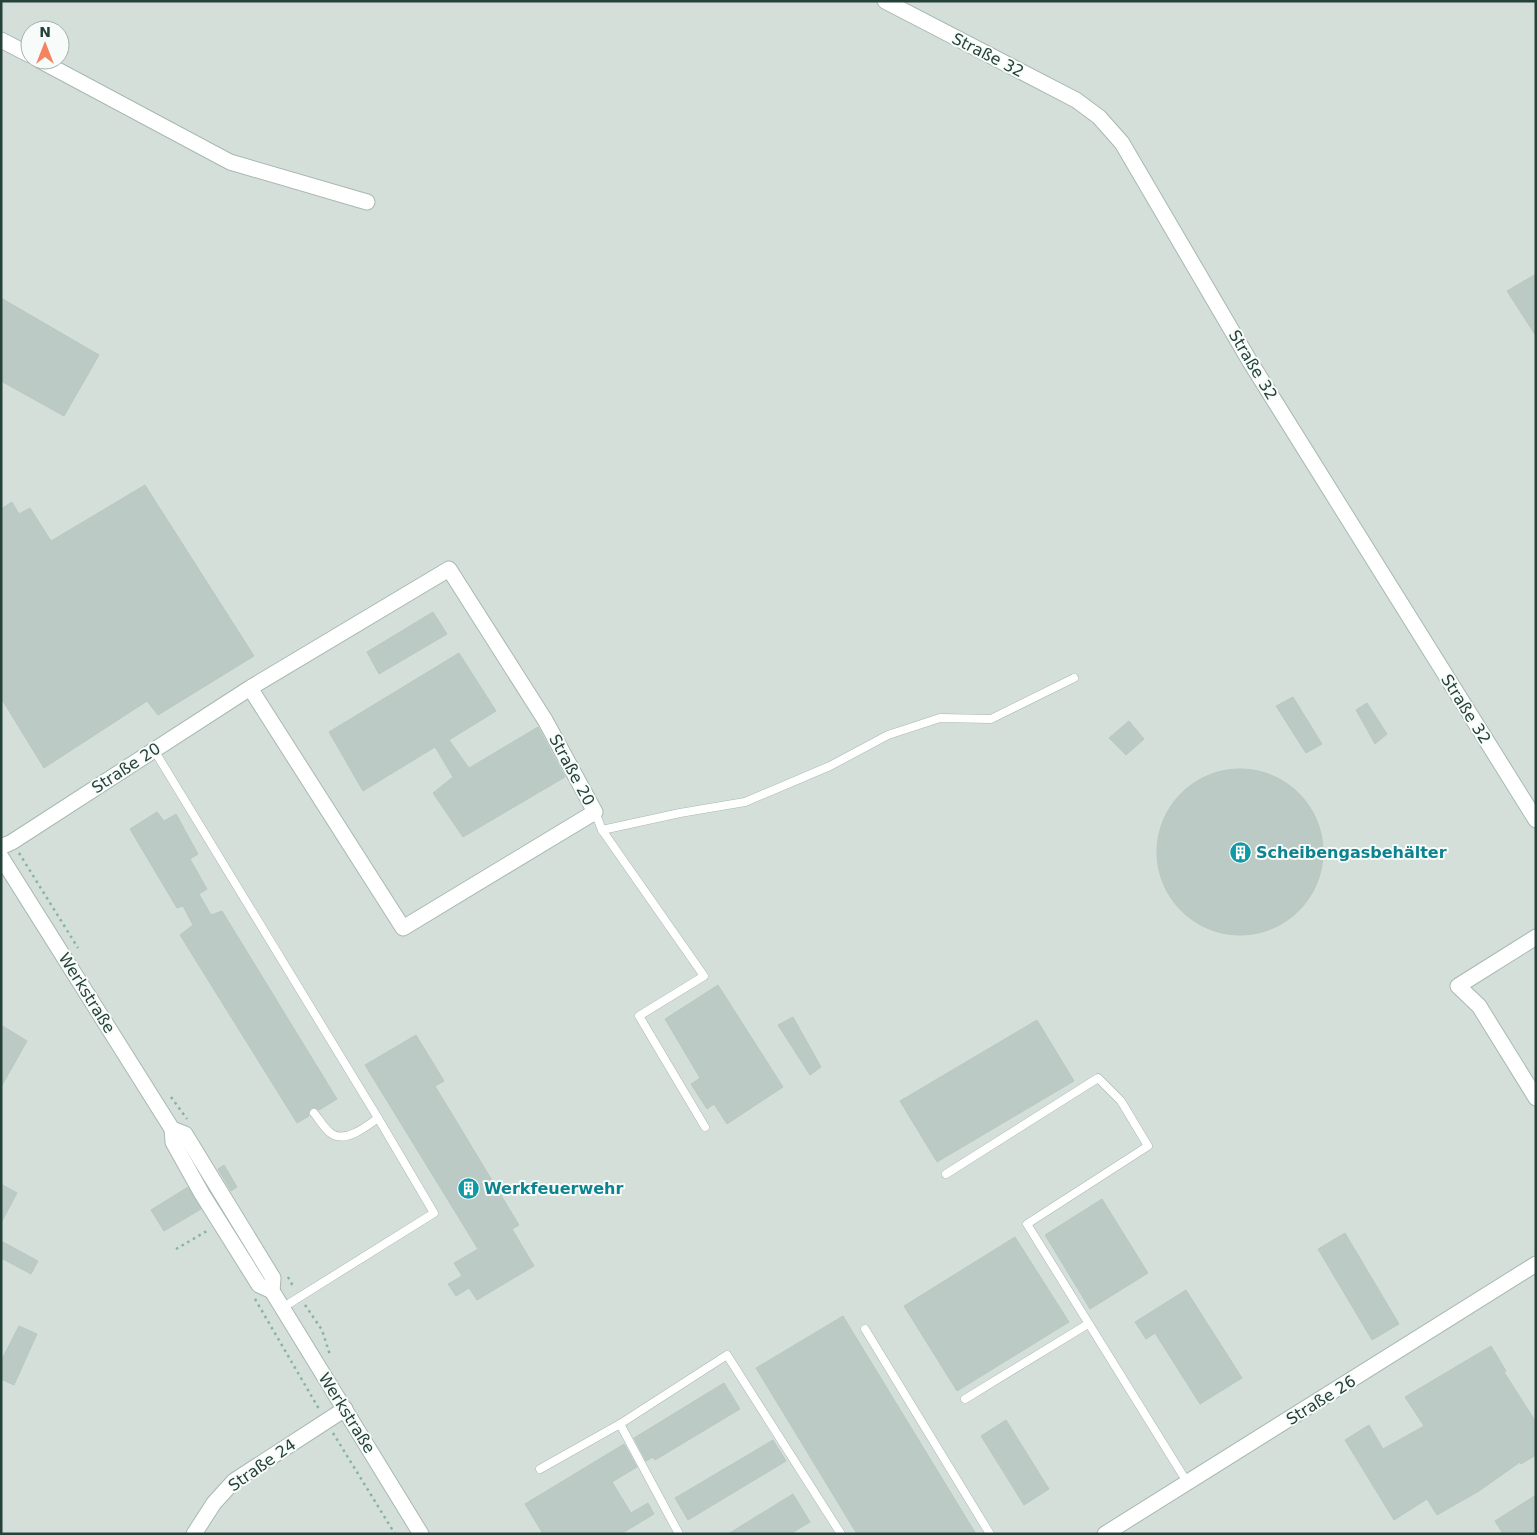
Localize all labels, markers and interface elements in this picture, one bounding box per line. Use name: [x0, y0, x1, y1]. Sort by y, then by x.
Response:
north arrow: [20, 20, 70, 70]
text: N: [39, 24, 51, 40]
street label: Straße 32: [949, 29, 1027, 81]
street label: Straße 32: [1225, 327, 1281, 403]
street label: Straße 32: [1437, 671, 1495, 747]
street label: Straße 20: [545, 731, 599, 809]
street label: Straße 20: [88, 739, 164, 797]
building icon: Scheibengasbehälter: [1228, 840, 1252, 864]
place label: Scheibengasbehälter: [1256, 843, 1447, 862]
street label: Werkstraße: [55, 949, 119, 1037]
building icon: Werkfeuerwehr: [456, 1176, 480, 1200]
place label: Werkfeuerwehr: [484, 1179, 623, 1198]
street label: Werkstraße: [315, 1369, 379, 1457]
street label: Straße 26: [1283, 1371, 1359, 1429]
street label: Straße 24: [225, 1435, 299, 1495]

